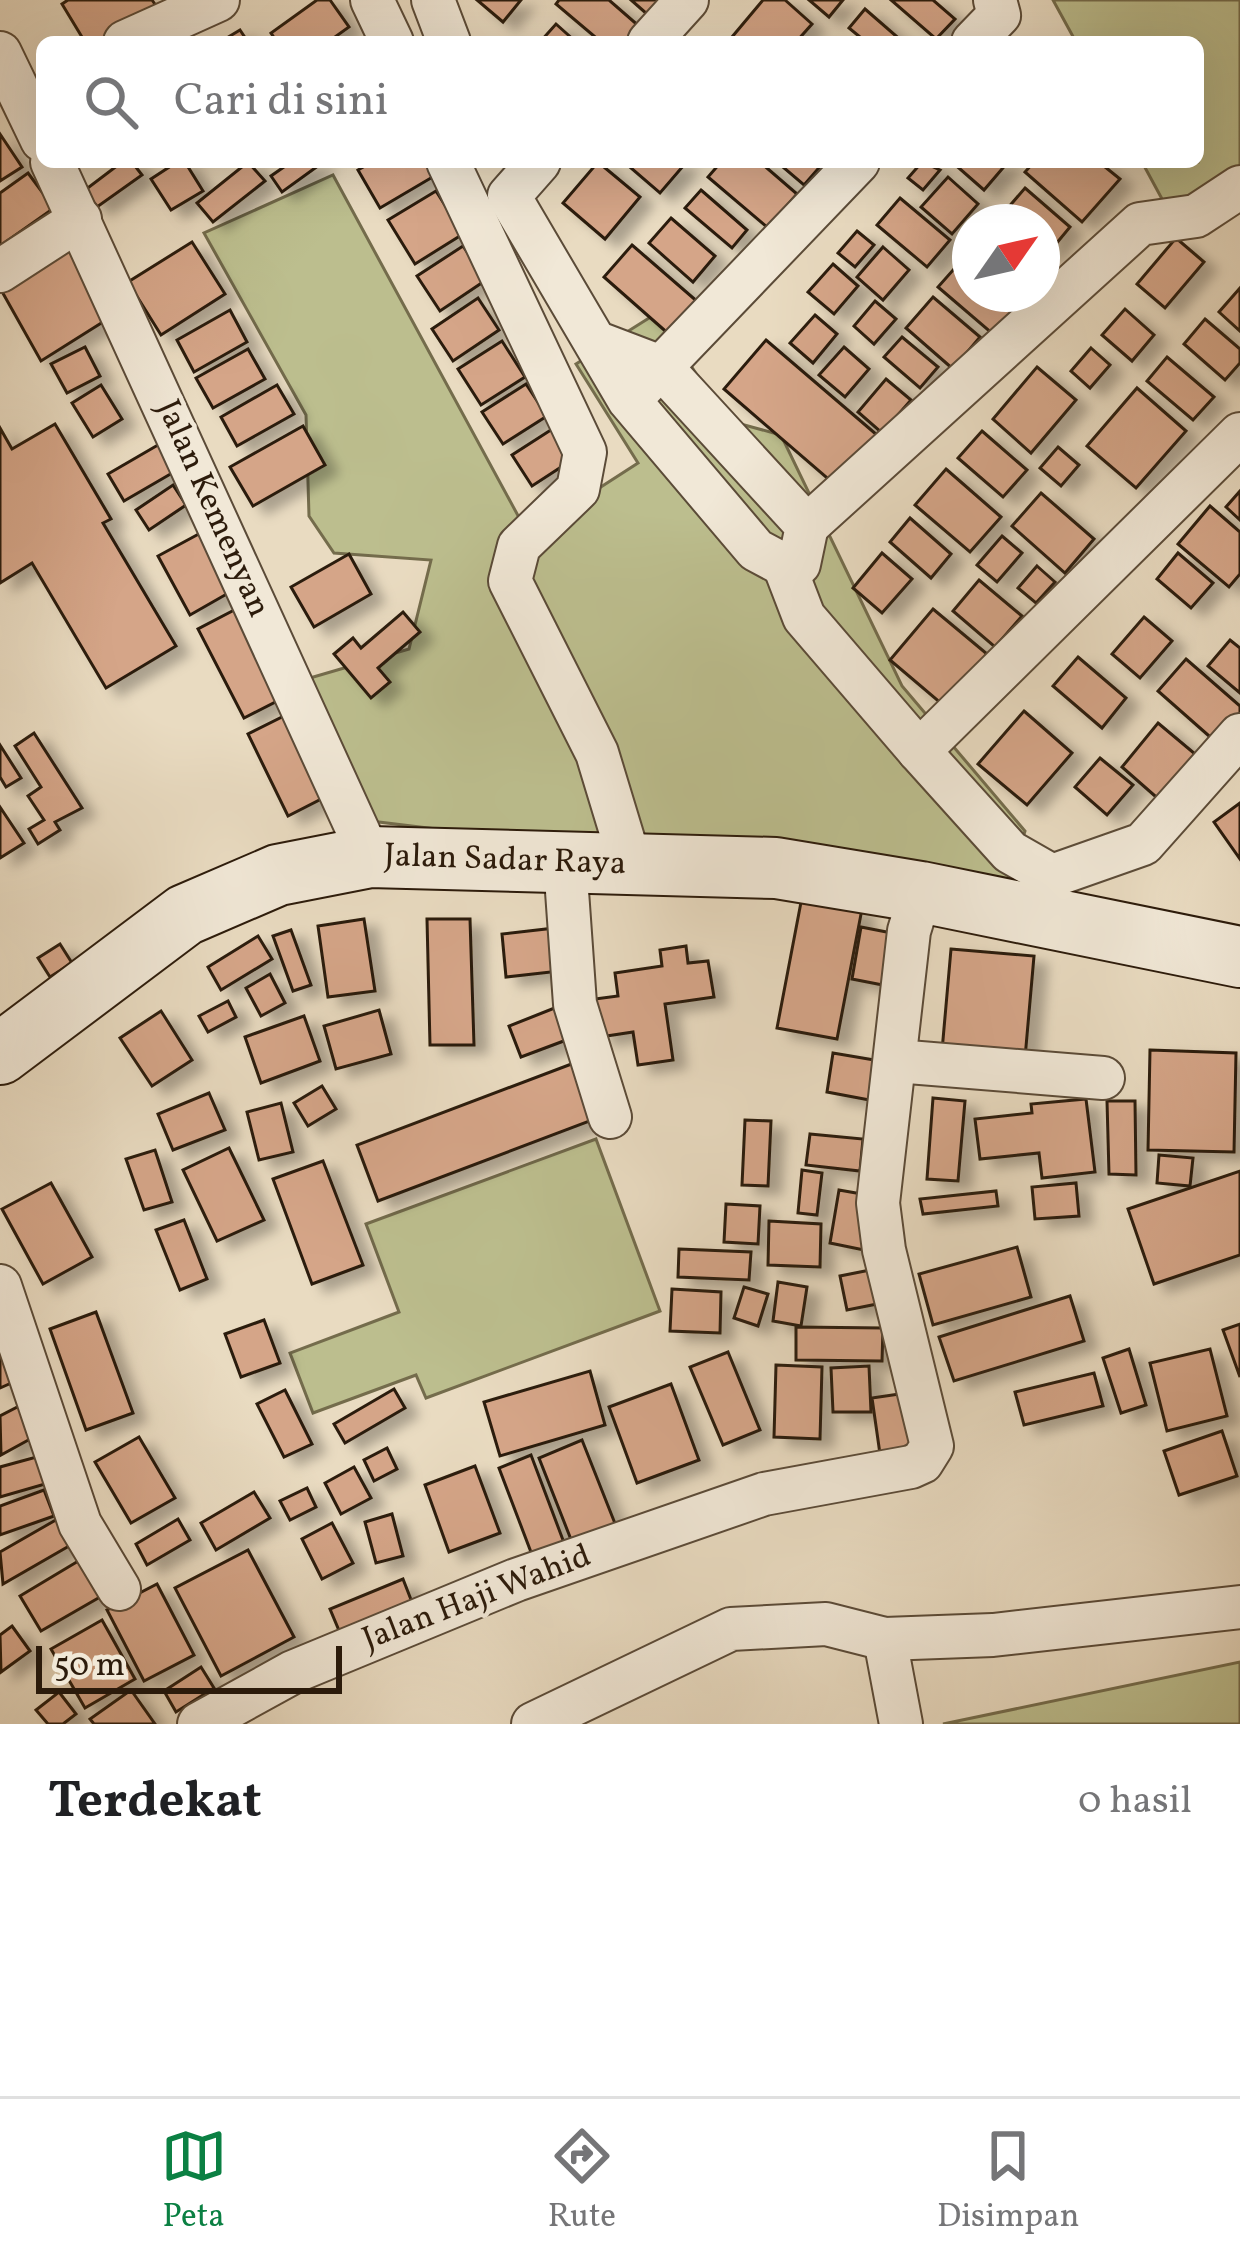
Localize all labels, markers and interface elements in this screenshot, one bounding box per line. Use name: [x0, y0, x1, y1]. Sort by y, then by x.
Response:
search box: [36, 36, 1204, 168]
icon: search: [78, 69, 144, 135]
text: Cari di sini: [174, 71, 388, 134]
north arrow: [952, 204, 1060, 312]
street label: Jalan Kemenyan: [143, 393, 281, 625]
street label: Jalan Sadar Raya: [383, 834, 627, 888]
street label: Jalan Haji Wahid: [356, 1534, 598, 1664]
scale bar: [36, 1640, 342, 1693]
text: 50 m: [54, 1644, 125, 1690]
text: Terdekat: [48, 1767, 262, 1838]
text: 0 hasil: [1078, 1775, 1192, 1829]
tab: Peta: [161, 2123, 227, 2241]
tab: Rute: [548, 2123, 616, 2241]
tab: Disimpan: [937, 2123, 1079, 2241]

